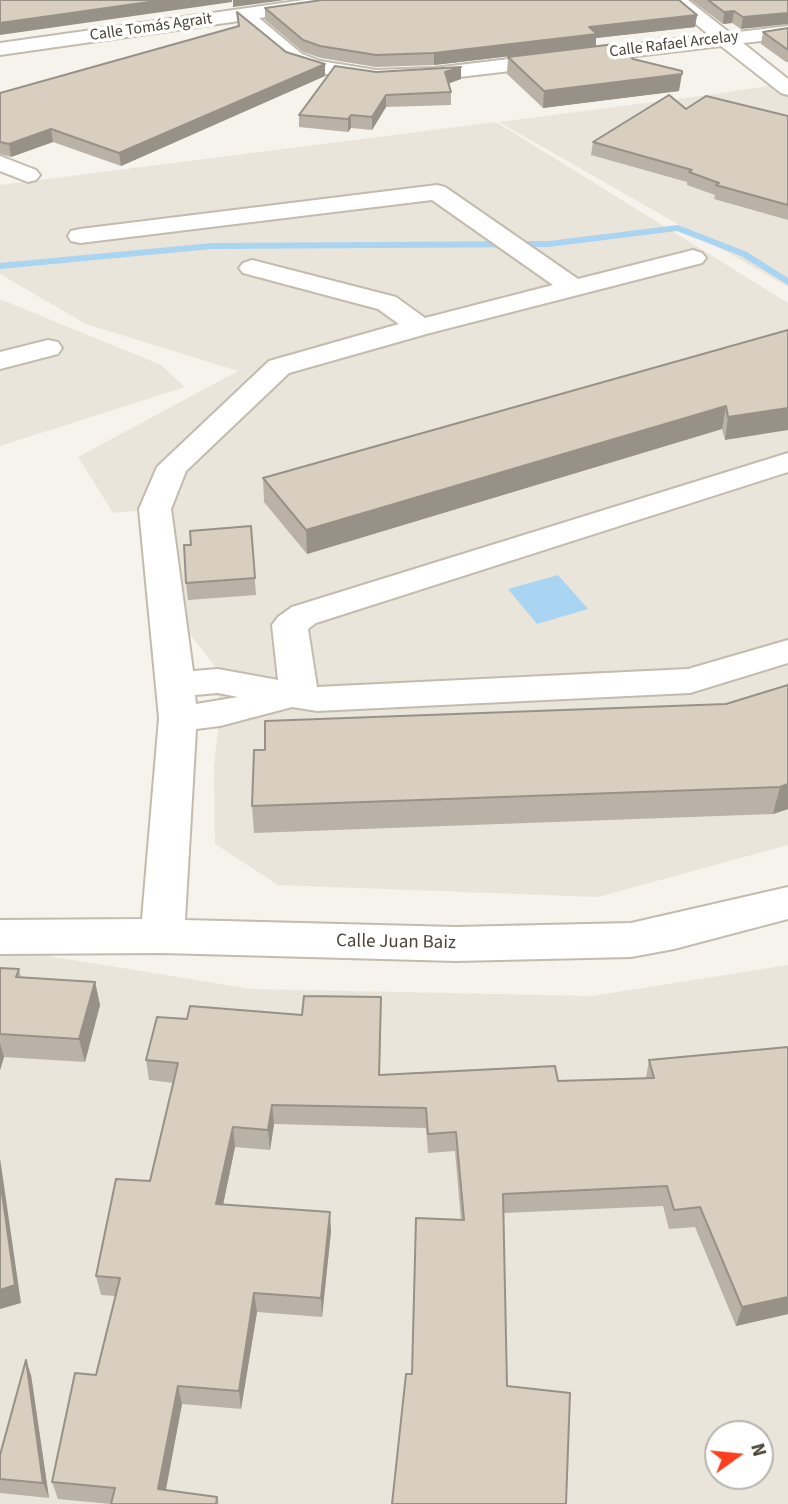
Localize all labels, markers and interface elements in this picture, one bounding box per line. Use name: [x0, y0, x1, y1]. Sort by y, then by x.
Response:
street label: Calle Tomás Agrait: [89, 10, 213, 46]
street label: Calle Rafael Arcelay: [608, 28, 740, 62]
street label: Calle Juan Baiz: [336, 931, 456, 955]
north arrow: [704, 1420, 774, 1490]
text: N: [743, 1440, 773, 1460]

